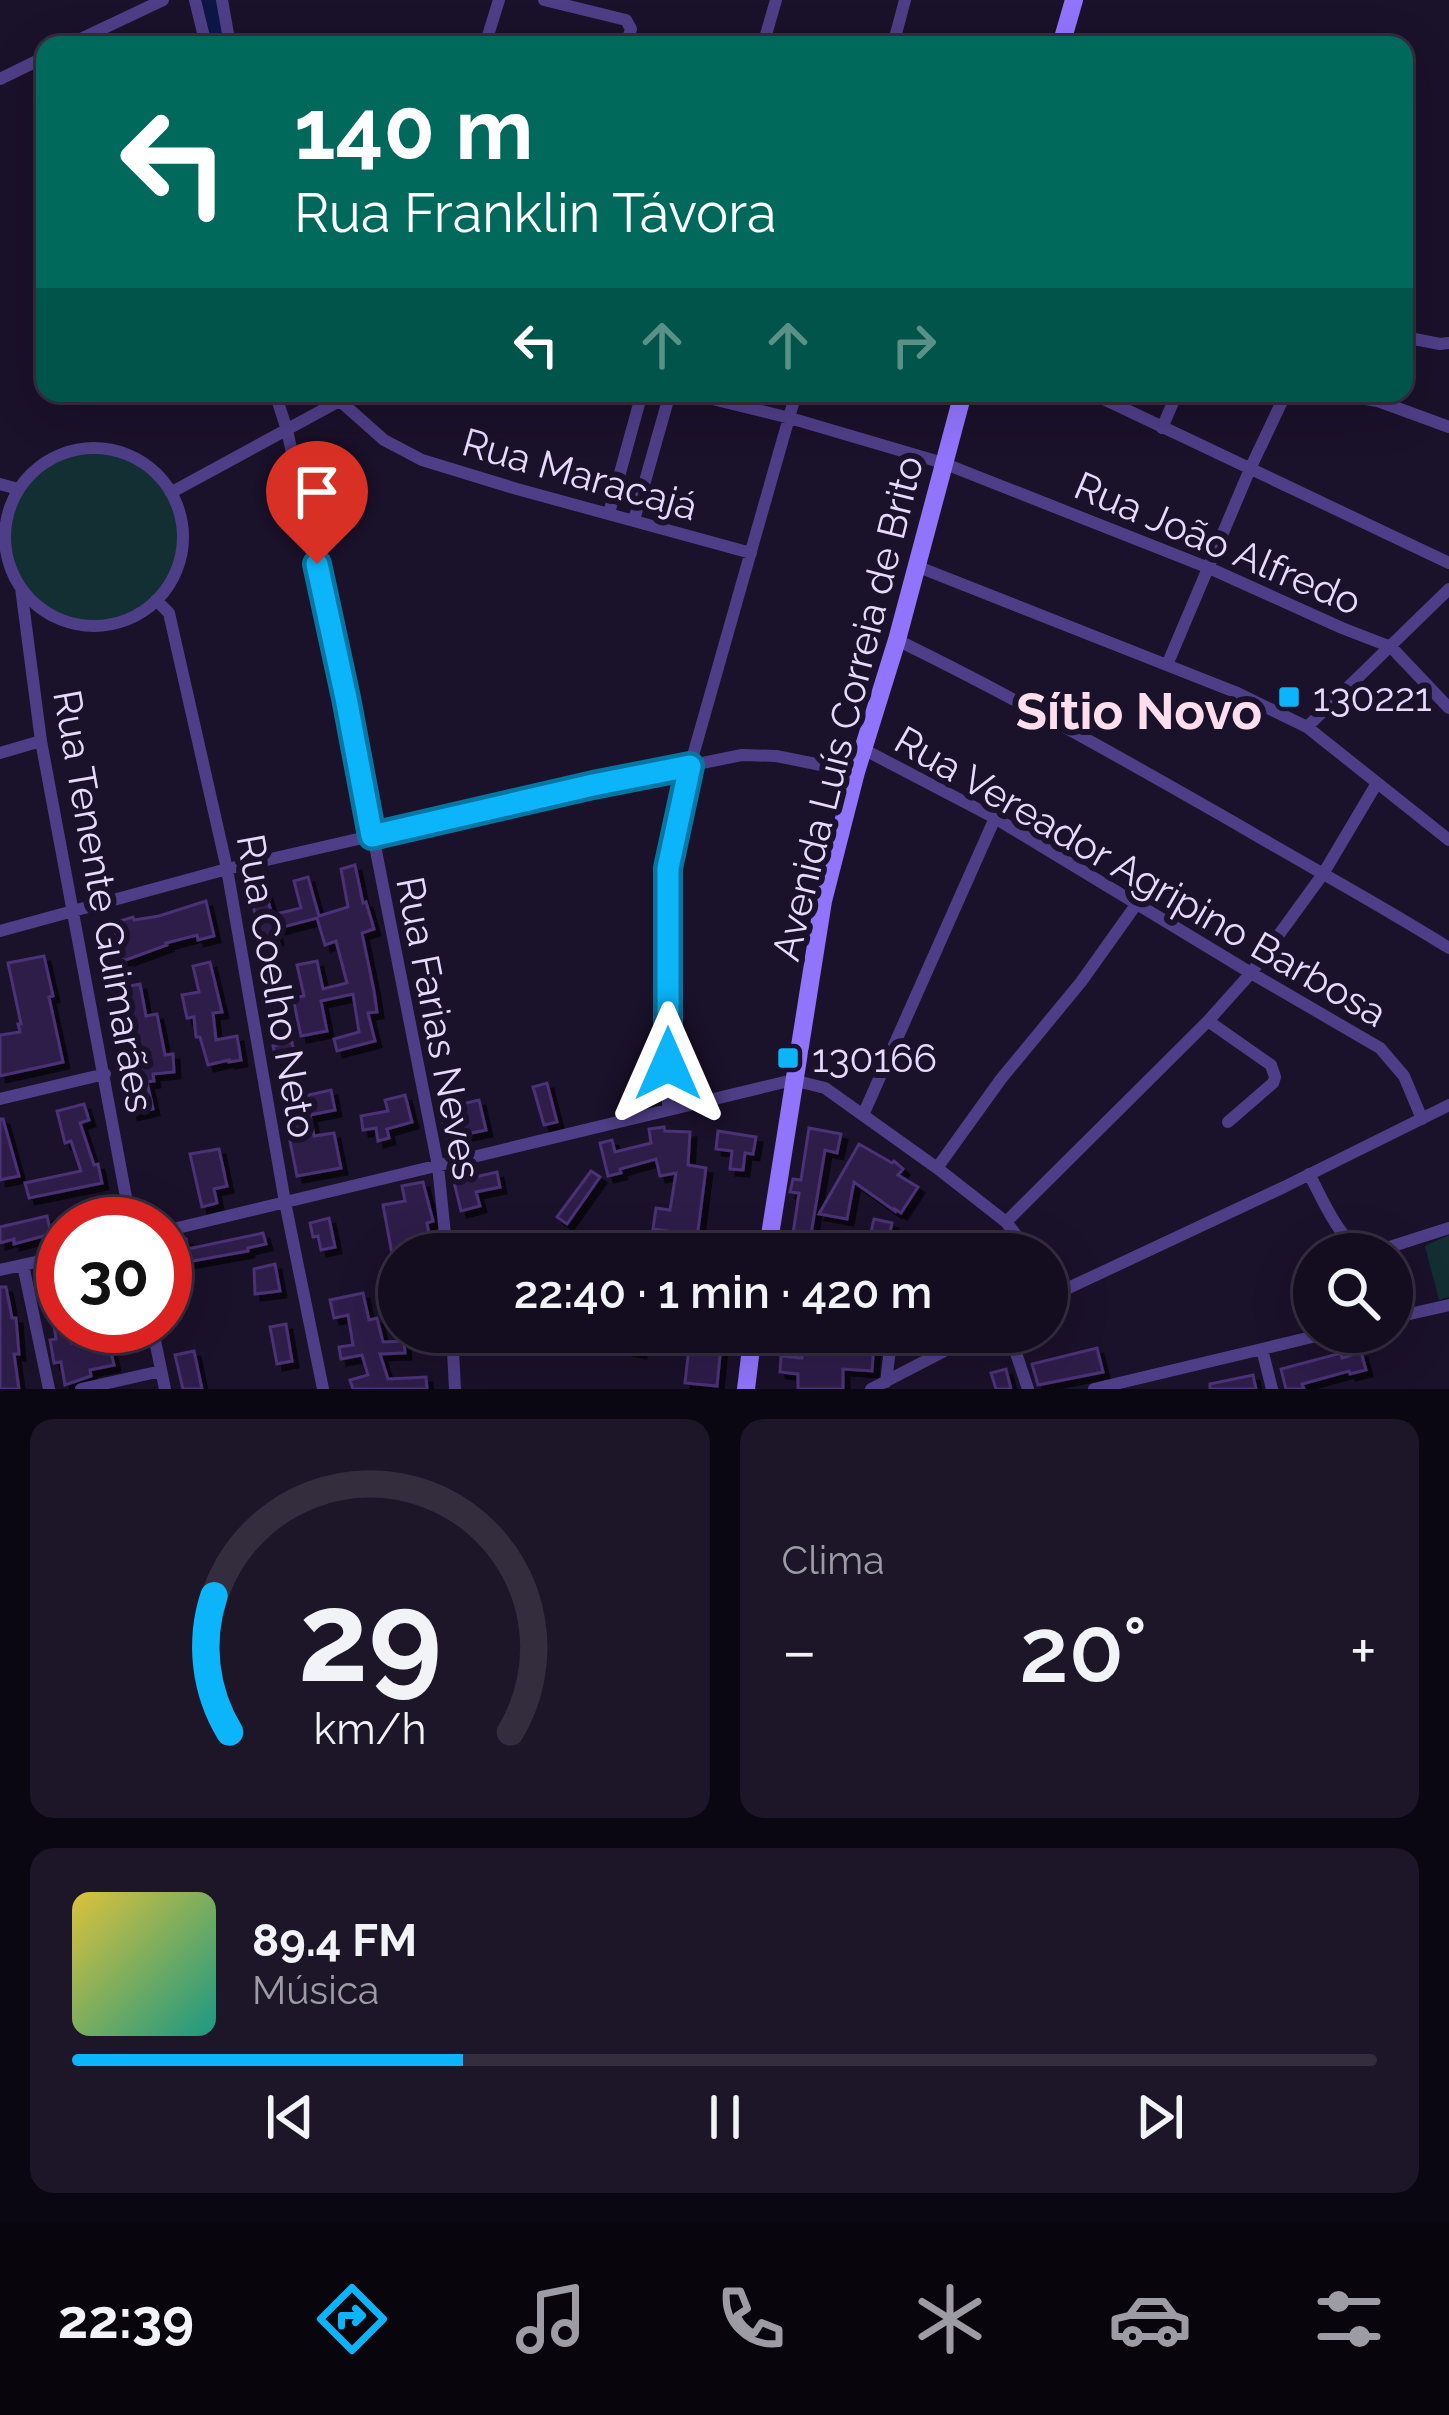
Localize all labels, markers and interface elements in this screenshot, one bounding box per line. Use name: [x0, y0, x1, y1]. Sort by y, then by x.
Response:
text: 140 m: [294, 80, 533, 179]
icon: left: [96, 84, 252, 240]
text: Rua Franklin Távora: [294, 181, 776, 245]
icon: left: [503, 312, 569, 378]
icon: ahead: [629, 312, 695, 378]
icon: ahead: [755, 312, 821, 378]
icon: right: [881, 312, 947, 378]
street label: Rua Maracajá: [457, 418, 703, 530]
pin: [266, 441, 368, 564]
street label: Avenida Luís Correia de Brito: [762, 451, 932, 965]
icon: arrive: [284, 459, 350, 525]
street label: Rua João Alfredo: [1068, 462, 1368, 624]
place label: 130221: [1313, 674, 1432, 720]
district label: Sítio Novo: [1016, 681, 1262, 741]
marker: 130221: [1276, 684, 1302, 710]
street label: Rua Tenente Guimarães: [44, 686, 164, 1116]
street label: Rua Vereador Agripino Barbosa: [887, 716, 1395, 1036]
street label: Rua Coelho Neto: [228, 831, 326, 1141]
street label: Rua Farias Neves: [387, 873, 491, 1183]
position arrow: [605, 1001, 731, 1127]
place label: 130166: [812, 1035, 937, 1081]
marker: 130166: [775, 1045, 801, 1071]
speed limit sign: 30: [36, 1197, 192, 1353]
map controls: [1293, 1233, 1413, 1353]
button: search: [1293, 1233, 1413, 1353]
text: 22:40 · 1 min · 420 m: [514, 1266, 932, 1319]
text: Clima: [782, 1537, 884, 1583]
text: 29: [298, 1564, 442, 1710]
text: 20°: [1019, 1597, 1147, 1703]
text: −: [782, 1612, 817, 1689]
text: +: [1350, 1612, 1377, 1689]
text: km/h: [313, 1703, 426, 1753]
text: 89.4 FM: [252, 1914, 417, 1967]
text: Música: [252, 1967, 379, 2013]
icon: previous: [257, 2084, 323, 2150]
icon: pause: [692, 2084, 758, 2150]
icon: next: [1127, 2084, 1193, 2150]
icon: directions: [310, 2277, 394, 2361]
icon: music: [509, 2277, 593, 2361]
icon: phone: [709, 2277, 793, 2361]
icon: climate: [908, 2277, 992, 2361]
icon: car: [1108, 2277, 1192, 2361]
icon: filters: [1307, 2277, 1391, 2361]
text: 22:39: [58, 2287, 194, 2351]

